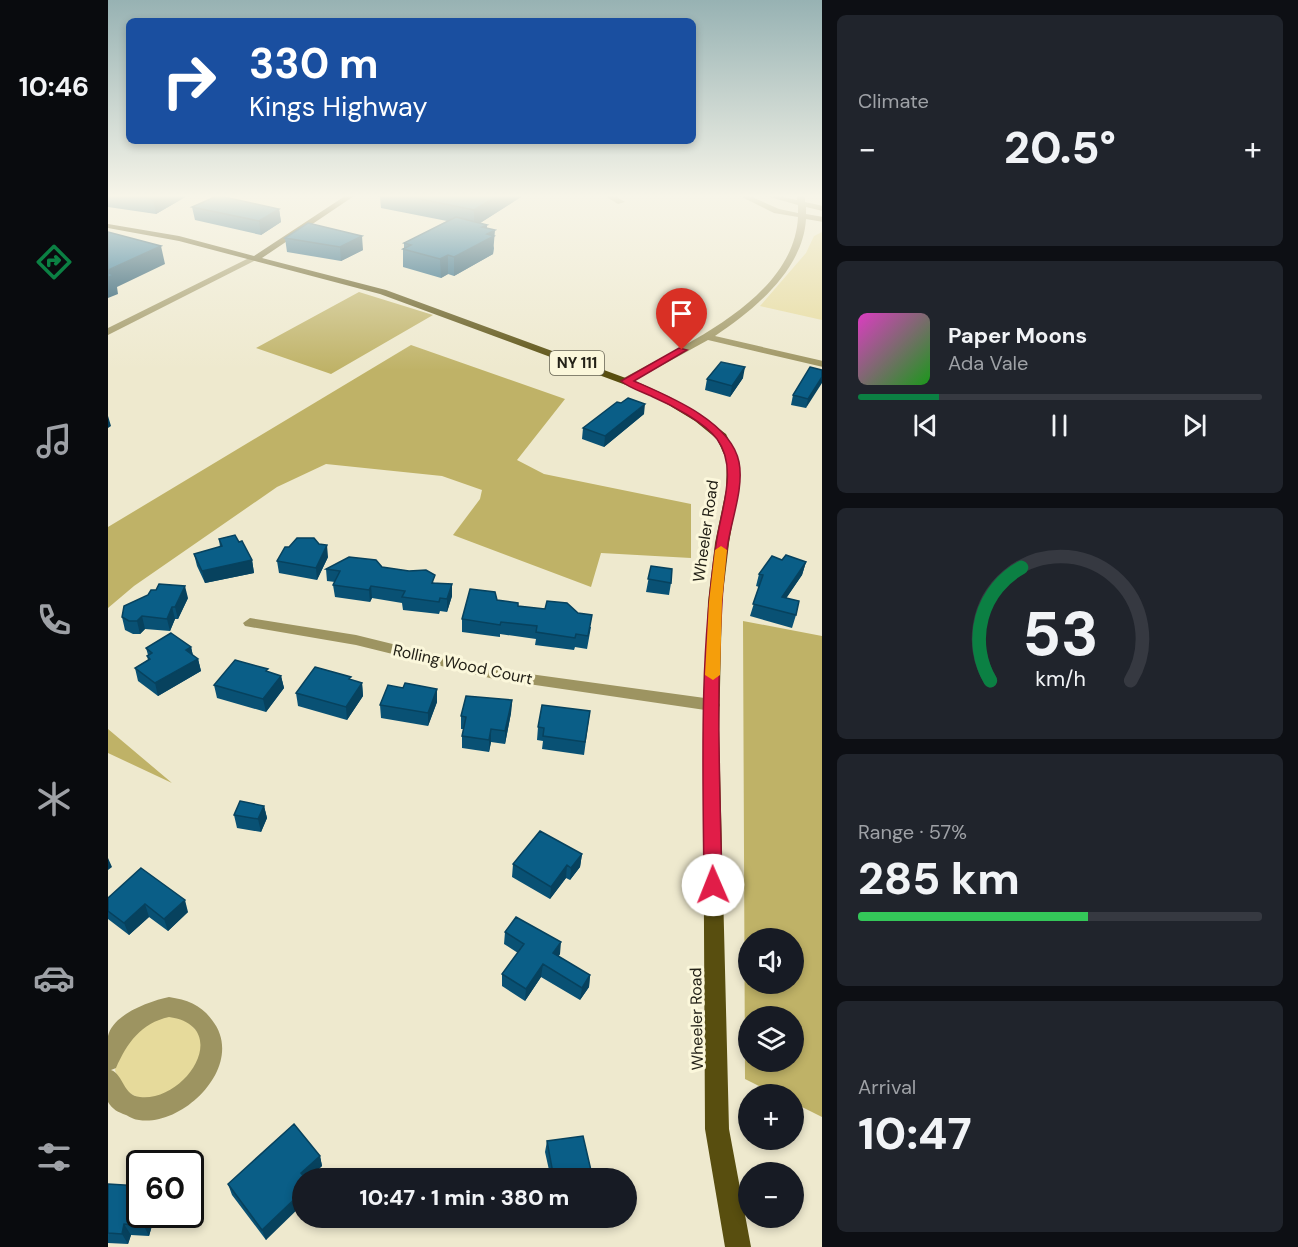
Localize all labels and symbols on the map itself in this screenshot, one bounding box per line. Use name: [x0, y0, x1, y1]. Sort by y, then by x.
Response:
pin: [656, 288, 707, 350]
road number: NY 111: [550, 351, 604, 375]
street label: Wheeler Road: [688, 479, 723, 584]
street label: Rolling Wood Court: [391, 639, 535, 690]
position arrow: [681, 853, 745, 917]
street label: Wheeler Road: [685, 967, 708, 1071]
speed limit sign: 60: [126, 1150, 204, 1228]

